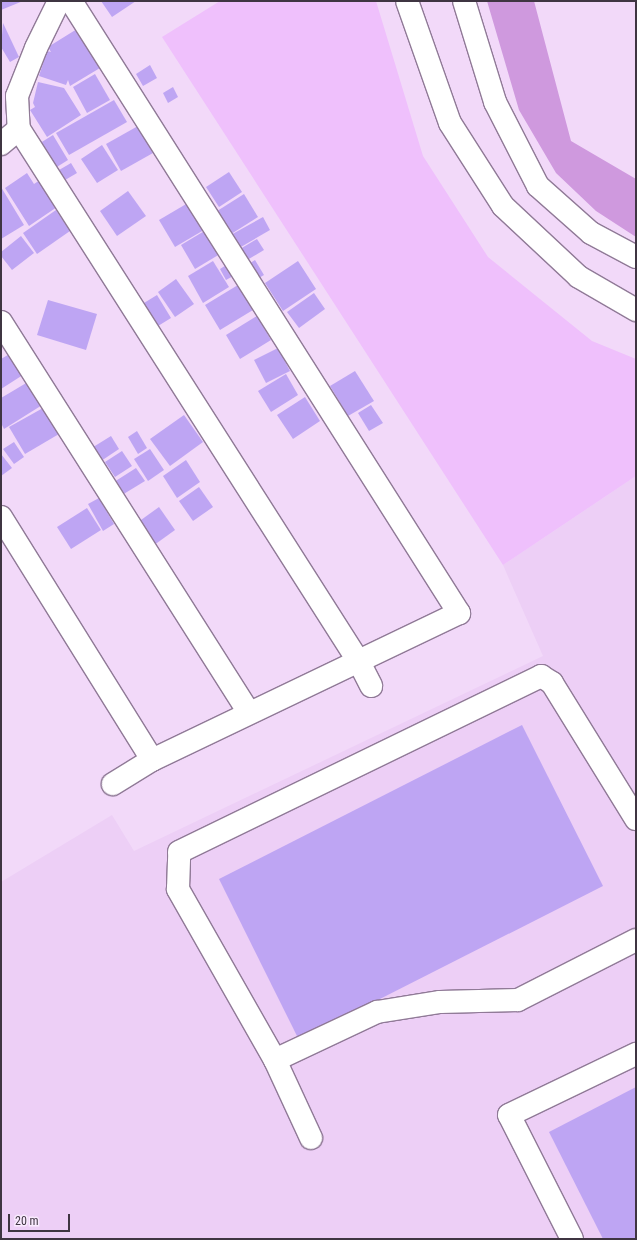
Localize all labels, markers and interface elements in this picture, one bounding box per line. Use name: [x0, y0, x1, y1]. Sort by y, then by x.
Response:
scale bar: [10, 1206, 72, 1232]
text: 20 m: [15, 1214, 39, 1228]

